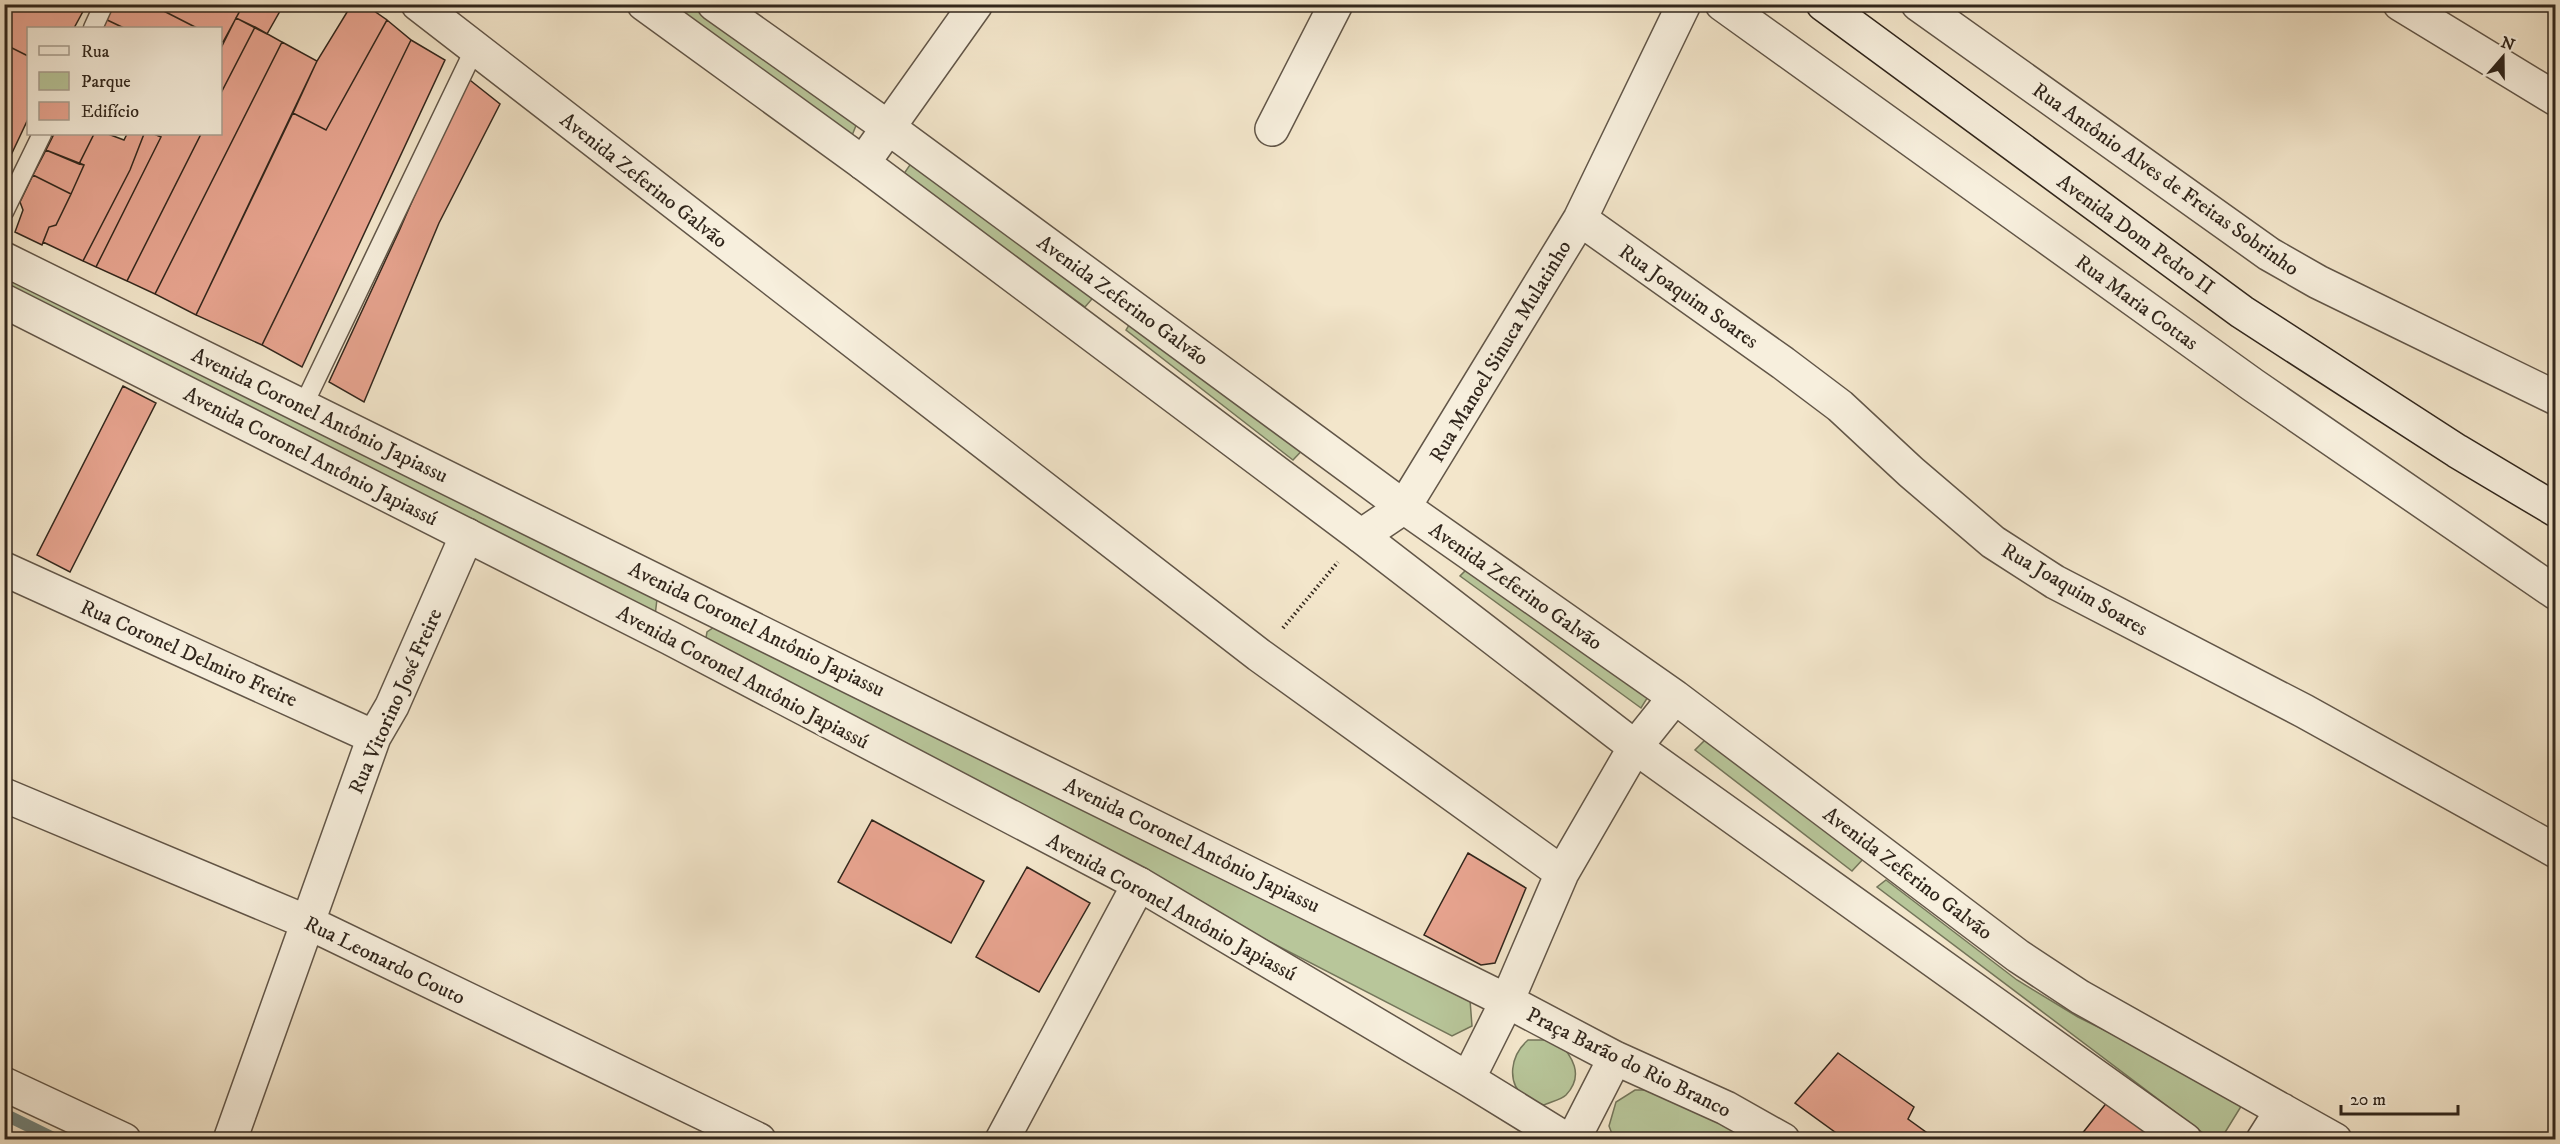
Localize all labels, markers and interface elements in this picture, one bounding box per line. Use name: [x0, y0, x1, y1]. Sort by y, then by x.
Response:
legend: [27, 27, 222, 135]
north arrow: [2473, 27, 2533, 87]
text: N: [2498, 32, 2517, 55]
text: Rua: [81, 41, 110, 63]
text: Parque: [81, 71, 131, 93]
street label: Rua Antônio Alves de Freitas Sobrinho: [2027, 78, 2304, 282]
text: Edifício: [81, 101, 139, 123]
street label: Avenida Zeferino Galvão: [554, 107, 732, 254]
street label: Avenida Dom Pedro II: [2052, 169, 2219, 301]
street label: Avenida Zeferino Galvão: [1032, 230, 1213, 372]
street label: Rua Manoel Sinuca Mulatinho: [1424, 236, 1578, 467]
street label: Rua Joaquim Soares: [1614, 239, 1763, 355]
street label: Rua Maria Cottas: [2070, 249, 2203, 356]
street label: Avenida Coronel Antônio Japiassu: [187, 342, 452, 489]
street label: Avenida Coronel Antônio Japiassú: [179, 381, 442, 532]
street label: Avenida Zeferino Galvão: [1424, 517, 1607, 656]
street label: Rua Joaquim Soares: [1997, 537, 2152, 642]
street label: Avenida Coronel Antônio Japiassu: [624, 556, 889, 703]
street label: Rua Coronel Delmiro Freire: [76, 594, 301, 714]
street label: Avenida Coronel Antônio Japiassú: [612, 600, 873, 756]
street label: Rua Vitorino José Freire: [343, 604, 449, 798]
street label: Avenida Coronel Antônio Japiassu: [1059, 772, 1324, 919]
street label: Avenida Zeferino Galvão: [1817, 802, 1997, 946]
street label: Avenida Coronel Antônio Japiassú: [1042, 828, 1301, 988]
street label: Rua Leonardo Couto: [300, 911, 469, 1011]
street label: Praça Barão do Rio Branco: [1522, 1002, 1735, 1124]
scale bar: [2341, 1078, 2458, 1116]
text: 20 m: [2350, 1089, 2386, 1111]

